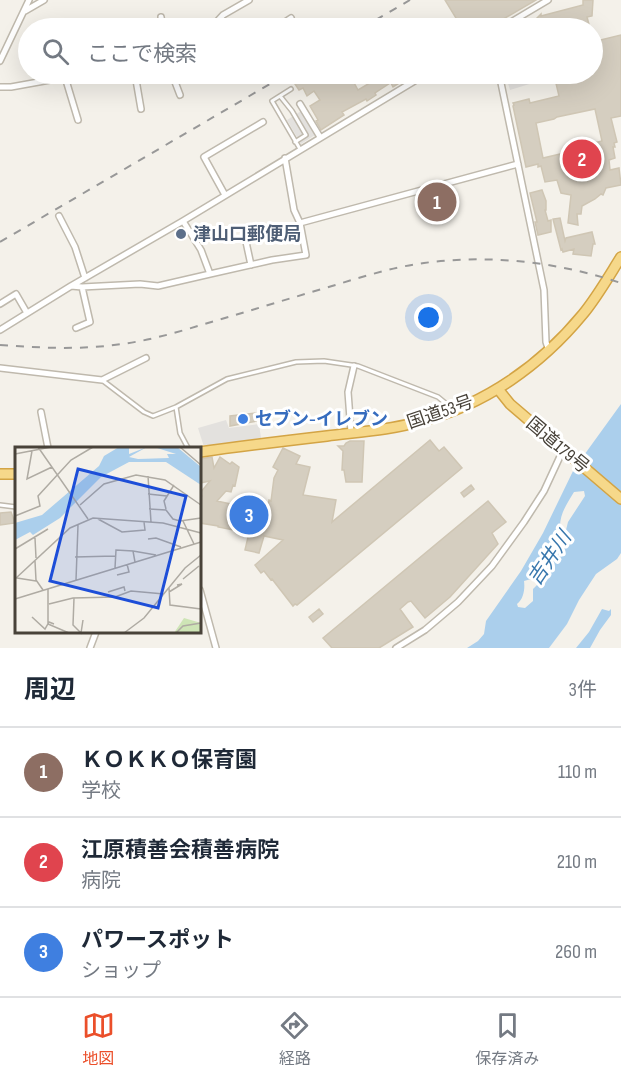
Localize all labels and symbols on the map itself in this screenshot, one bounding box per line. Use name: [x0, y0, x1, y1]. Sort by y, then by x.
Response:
pin: 2: [562, 136, 602, 182]
pin: 1: [418, 180, 456, 224]
place label: 津山口郵便局: [193, 224, 301, 245]
marker: 津山口郵便局: [174, 227, 188, 241]
your location: [414, 303, 443, 332]
street label: 国道53号: [404, 391, 476, 434]
place label: セブン-イレブン: [255, 409, 388, 430]
marker: セブン-イレブン: [236, 412, 250, 426]
street label: 国道179号: [522, 413, 593, 478]
inset map: [15, 447, 201, 633]
pin: 3: [230, 492, 268, 538]
water label: 吉井川: [523, 525, 578, 590]

